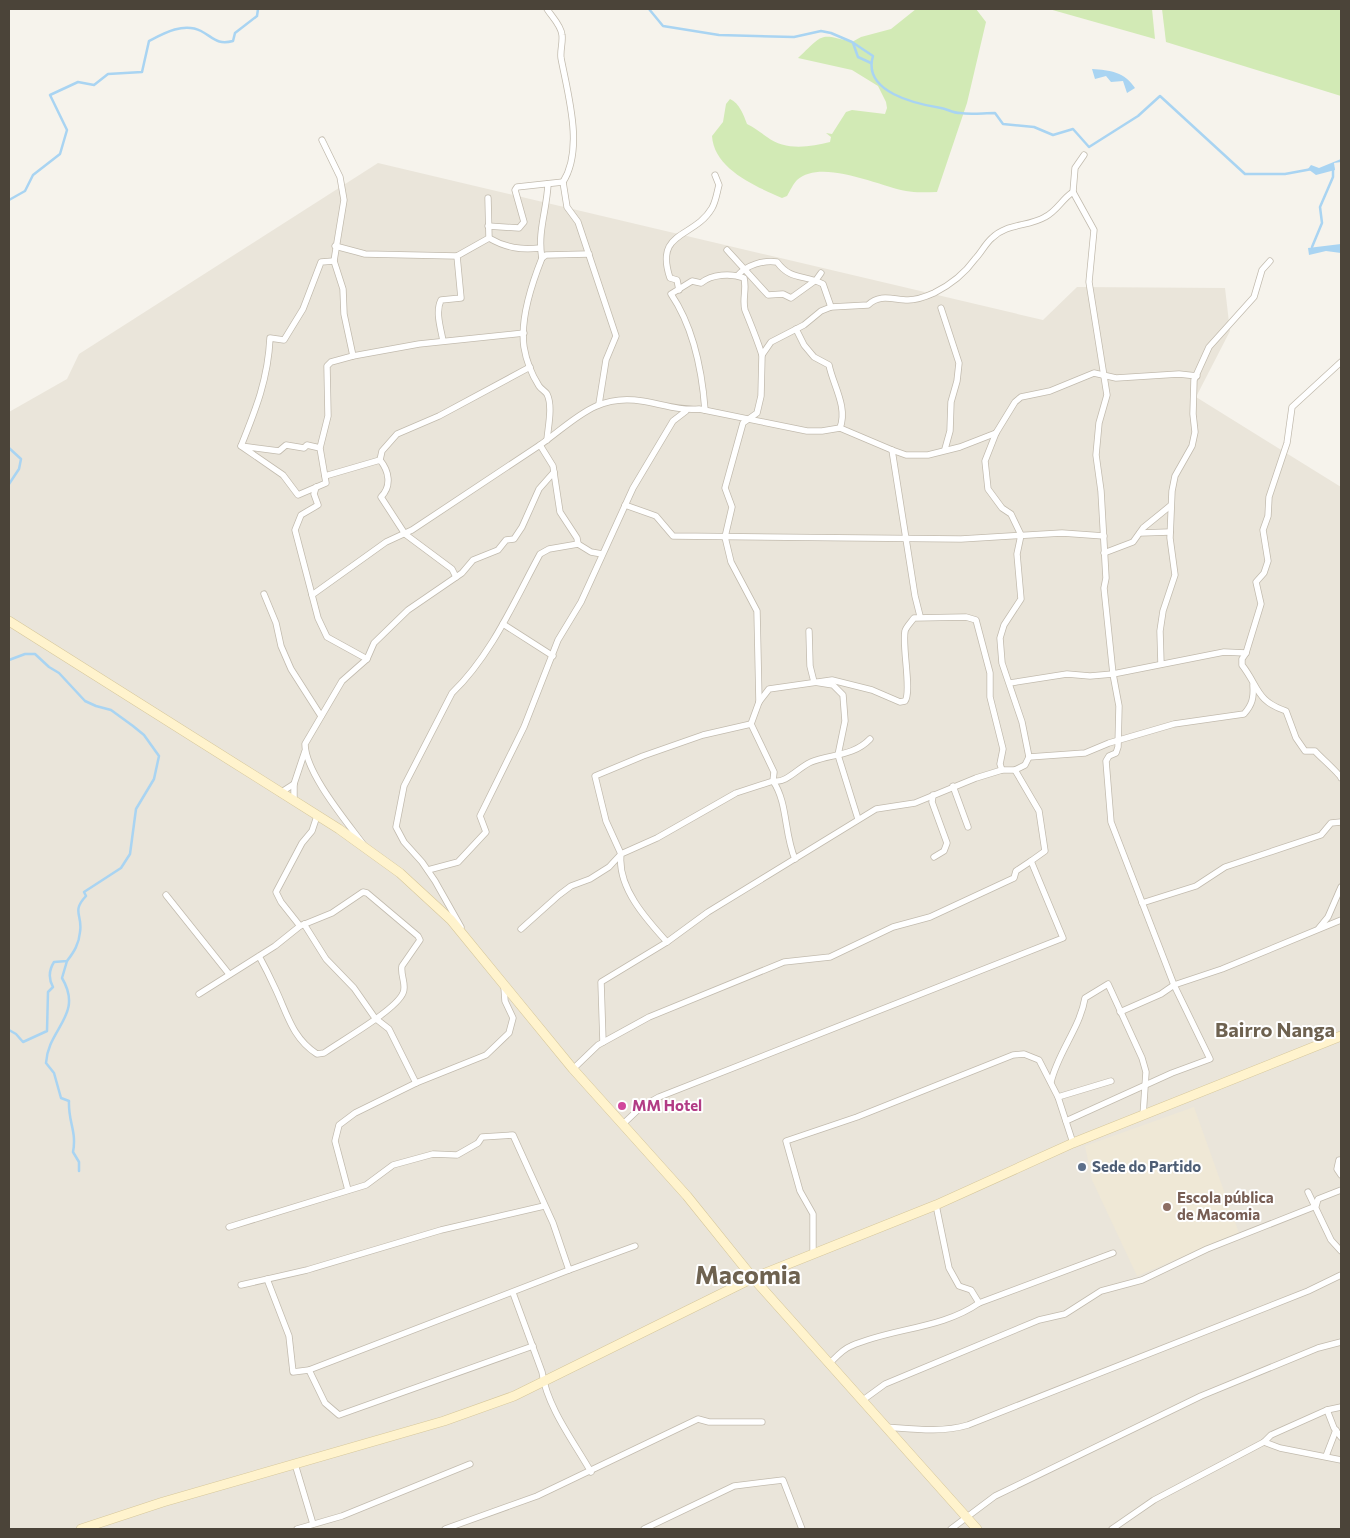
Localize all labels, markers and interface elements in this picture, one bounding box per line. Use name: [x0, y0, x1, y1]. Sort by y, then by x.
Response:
district label: Bairro Nanga: [1215, 1017, 1335, 1041]
place label: MM Hotel: [632, 1096, 702, 1114]
marker: MM Hotel: [616, 1100, 628, 1112]
place label: Sede do Partido: [1092, 1157, 1201, 1175]
marker: Sede do Partido: [1076, 1161, 1088, 1173]
place label: Escola pública de Macomia: [1177, 1188, 1274, 1223]
marker: Escola pública de Macomia: [1161, 1201, 1173, 1213]
district label: Macomia: [695, 1259, 801, 1289]

